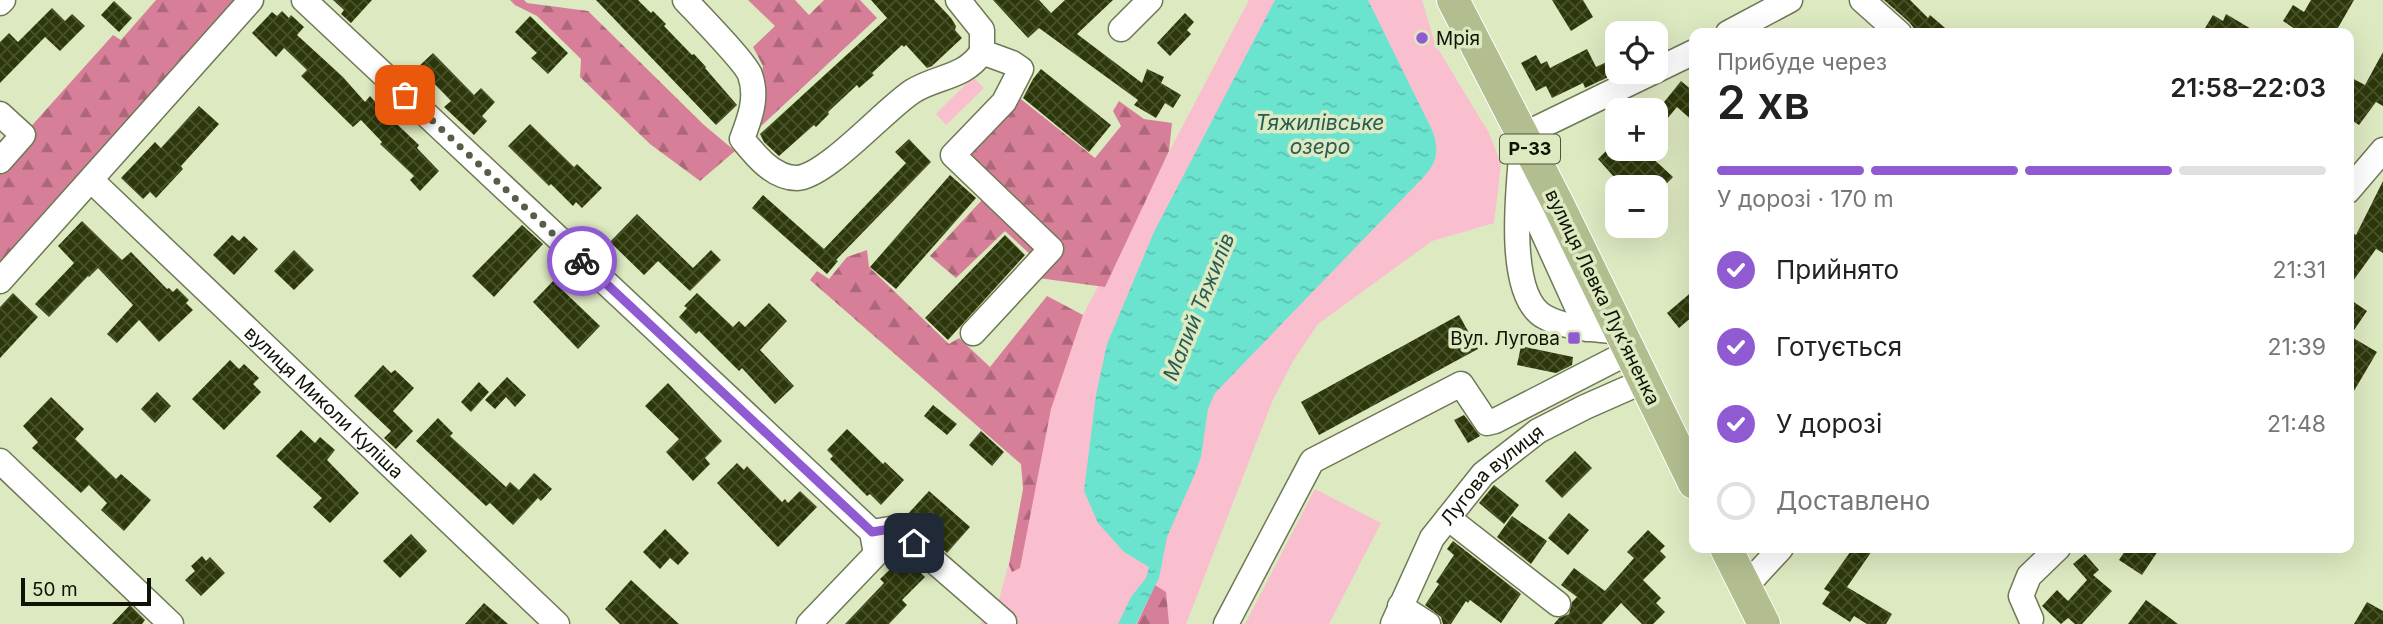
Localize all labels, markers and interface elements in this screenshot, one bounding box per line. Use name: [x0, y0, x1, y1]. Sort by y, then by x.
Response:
map controls: [1605, 21, 1668, 238]
button: locate: [1605, 21, 1668, 84]
place label: Мрія: [1436, 27, 1480, 50]
marker: Мрія: [1414, 30, 1430, 46]
text: Прибуде через: [1717, 48, 1887, 76]
pin: [375, 65, 435, 125]
text: 21:58–22:03: [2170, 72, 2326, 103]
text: 2 хв: [1717, 74, 1810, 130]
icon: bag: [386, 76, 424, 114]
button: +: [1605, 98, 1668, 161]
water label: Тяжилівське озеро: [1256, 110, 1384, 159]
road number: Р-33: [1500, 134, 1560, 164]
button: −: [1605, 175, 1668, 238]
text: У дорозі · 170 m: [1717, 185, 1894, 213]
street label: вулиця Левка Лукʼяненка: [1540, 186, 1665, 409]
courier: [547, 226, 617, 296]
water label: Малий Тяжилів: [1158, 229, 1240, 384]
icon: bike: [563, 242, 601, 280]
icon: check: [1717, 251, 1755, 289]
text: Прийнято: [1776, 254, 1899, 285]
text: 21:31: [2272, 256, 2326, 284]
street label: вулиця Миколи Куліша: [240, 321, 408, 484]
place label: Вул. Лугова: [1450, 327, 1560, 350]
icon: check: [1717, 328, 1755, 366]
marker: Вул. Лугова: [1566, 330, 1582, 346]
text: Готується: [1776, 331, 1902, 362]
text: 21:39: [2268, 333, 2326, 361]
icon: check: [1717, 405, 1755, 443]
text: У дорозі: [1776, 408, 1882, 439]
text: 21:48: [2267, 410, 2326, 438]
street label: Лугова вулиця: [1436, 420, 1548, 530]
text: Доставлено: [1776, 485, 1930, 516]
pin: [884, 513, 944, 573]
icon: home: [895, 524, 933, 562]
scale bar: [21, 575, 150, 607]
text: 50 m: [32, 578, 78, 601]

